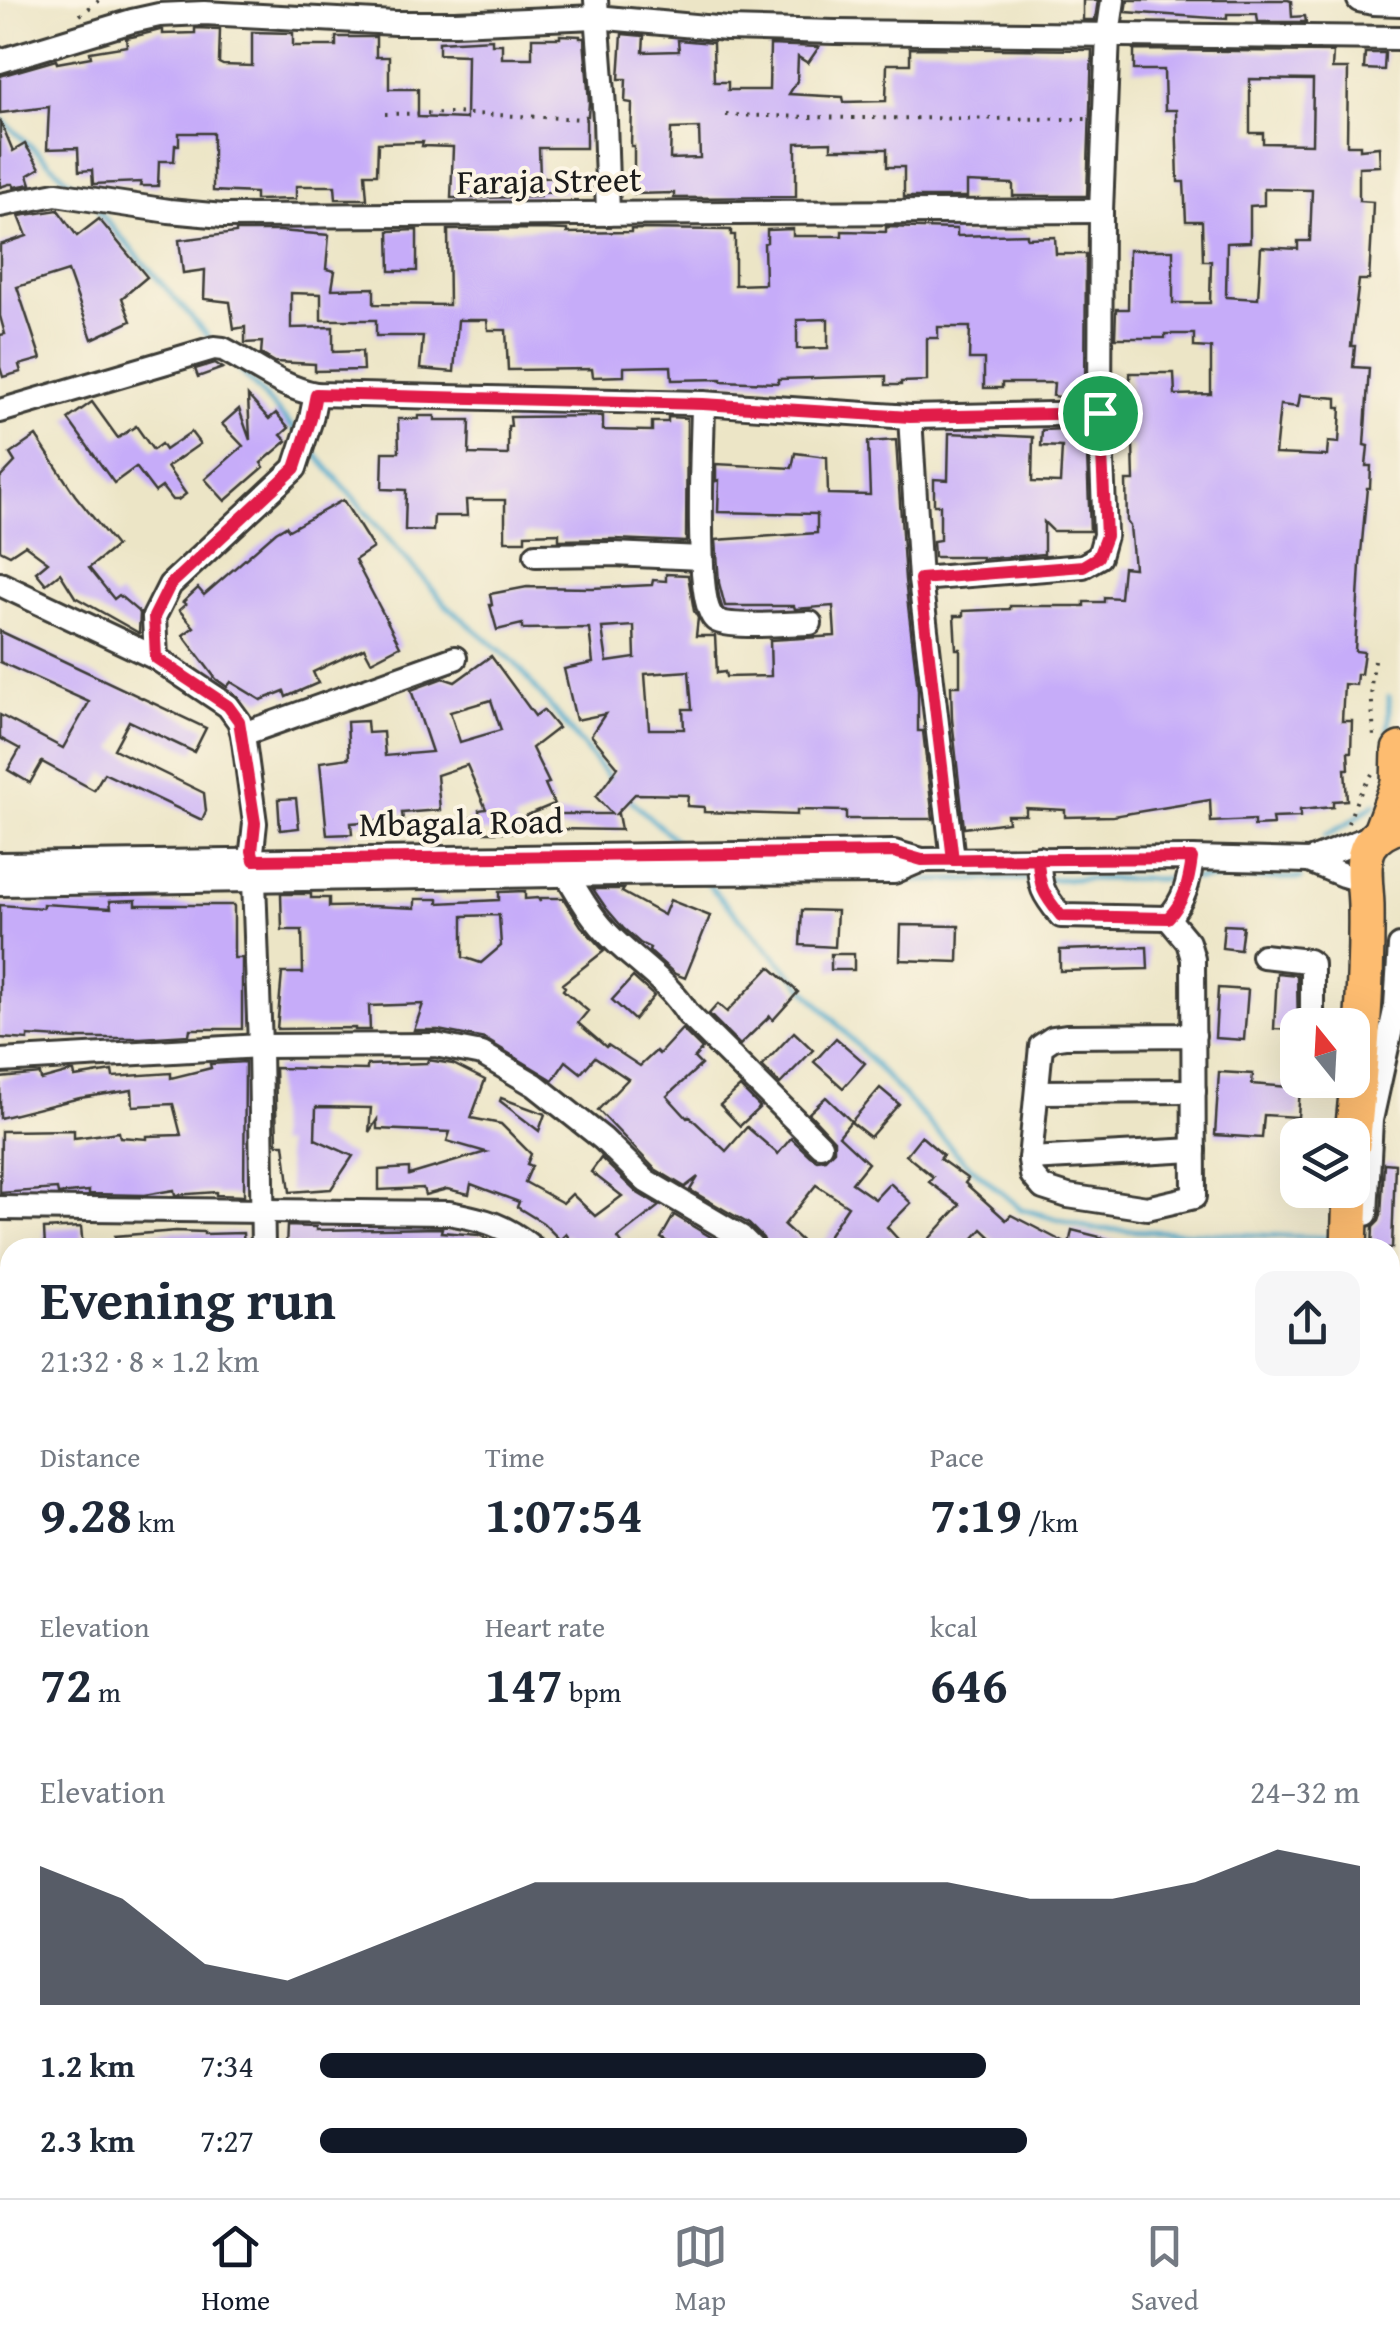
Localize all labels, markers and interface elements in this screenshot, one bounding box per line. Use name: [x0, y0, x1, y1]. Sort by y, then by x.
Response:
street label: Faraja Street: [456, 153, 642, 207]
pin: [1058, 371, 1143, 456]
icon: arrive: [1073, 386, 1128, 441]
street label: Mbagala Road: [358, 795, 564, 849]
north arrow: [1280, 1008, 1370, 1098]
map controls: [1280, 1008, 1370, 1208]
button: layers: [1280, 1118, 1370, 1208]
text: Evening run: [40, 1259, 336, 1339]
button: share: [1255, 1271, 1360, 1376]
text: 21:32 · 8 × 1.2 km: [40, 1337, 259, 1384]
text: Distance: [40, 1436, 140, 1477]
text: Time: [485, 1436, 545, 1477]
text: Pace: [930, 1436, 984, 1477]
text: 9.28: [40, 1477, 132, 1550]
text: 1:07:54: [485, 1477, 643, 1550]
text: 7:19: [930, 1477, 1022, 1550]
text: km: [132, 1501, 175, 1542]
text: /km: [1022, 1501, 1078, 1542]
text: Elevation: [40, 1606, 150, 1647]
text: Heart rate: [485, 1606, 605, 1647]
text: kcal: [930, 1606, 978, 1647]
text: 72: [40, 1647, 92, 1720]
text: 147: [485, 1647, 563, 1720]
text: 646: [930, 1647, 1008, 1720]
text: m: [92, 1671, 121, 1712]
text: bpm: [563, 1671, 621, 1712]
text: Elevation: [40, 1768, 165, 1815]
text: 24–32 m: [1250, 1768, 1360, 1815]
text: 1.2 km: [40, 2042, 135, 2089]
text: 7:34: [200, 2042, 254, 2089]
text: 2.3 km: [40, 2117, 135, 2164]
text: 7:27: [200, 2117, 254, 2164]
tab: Home: [201, 2219, 270, 2320]
tab: Map: [673, 2219, 728, 2320]
tab: Saved: [1131, 2219, 1199, 2320]

